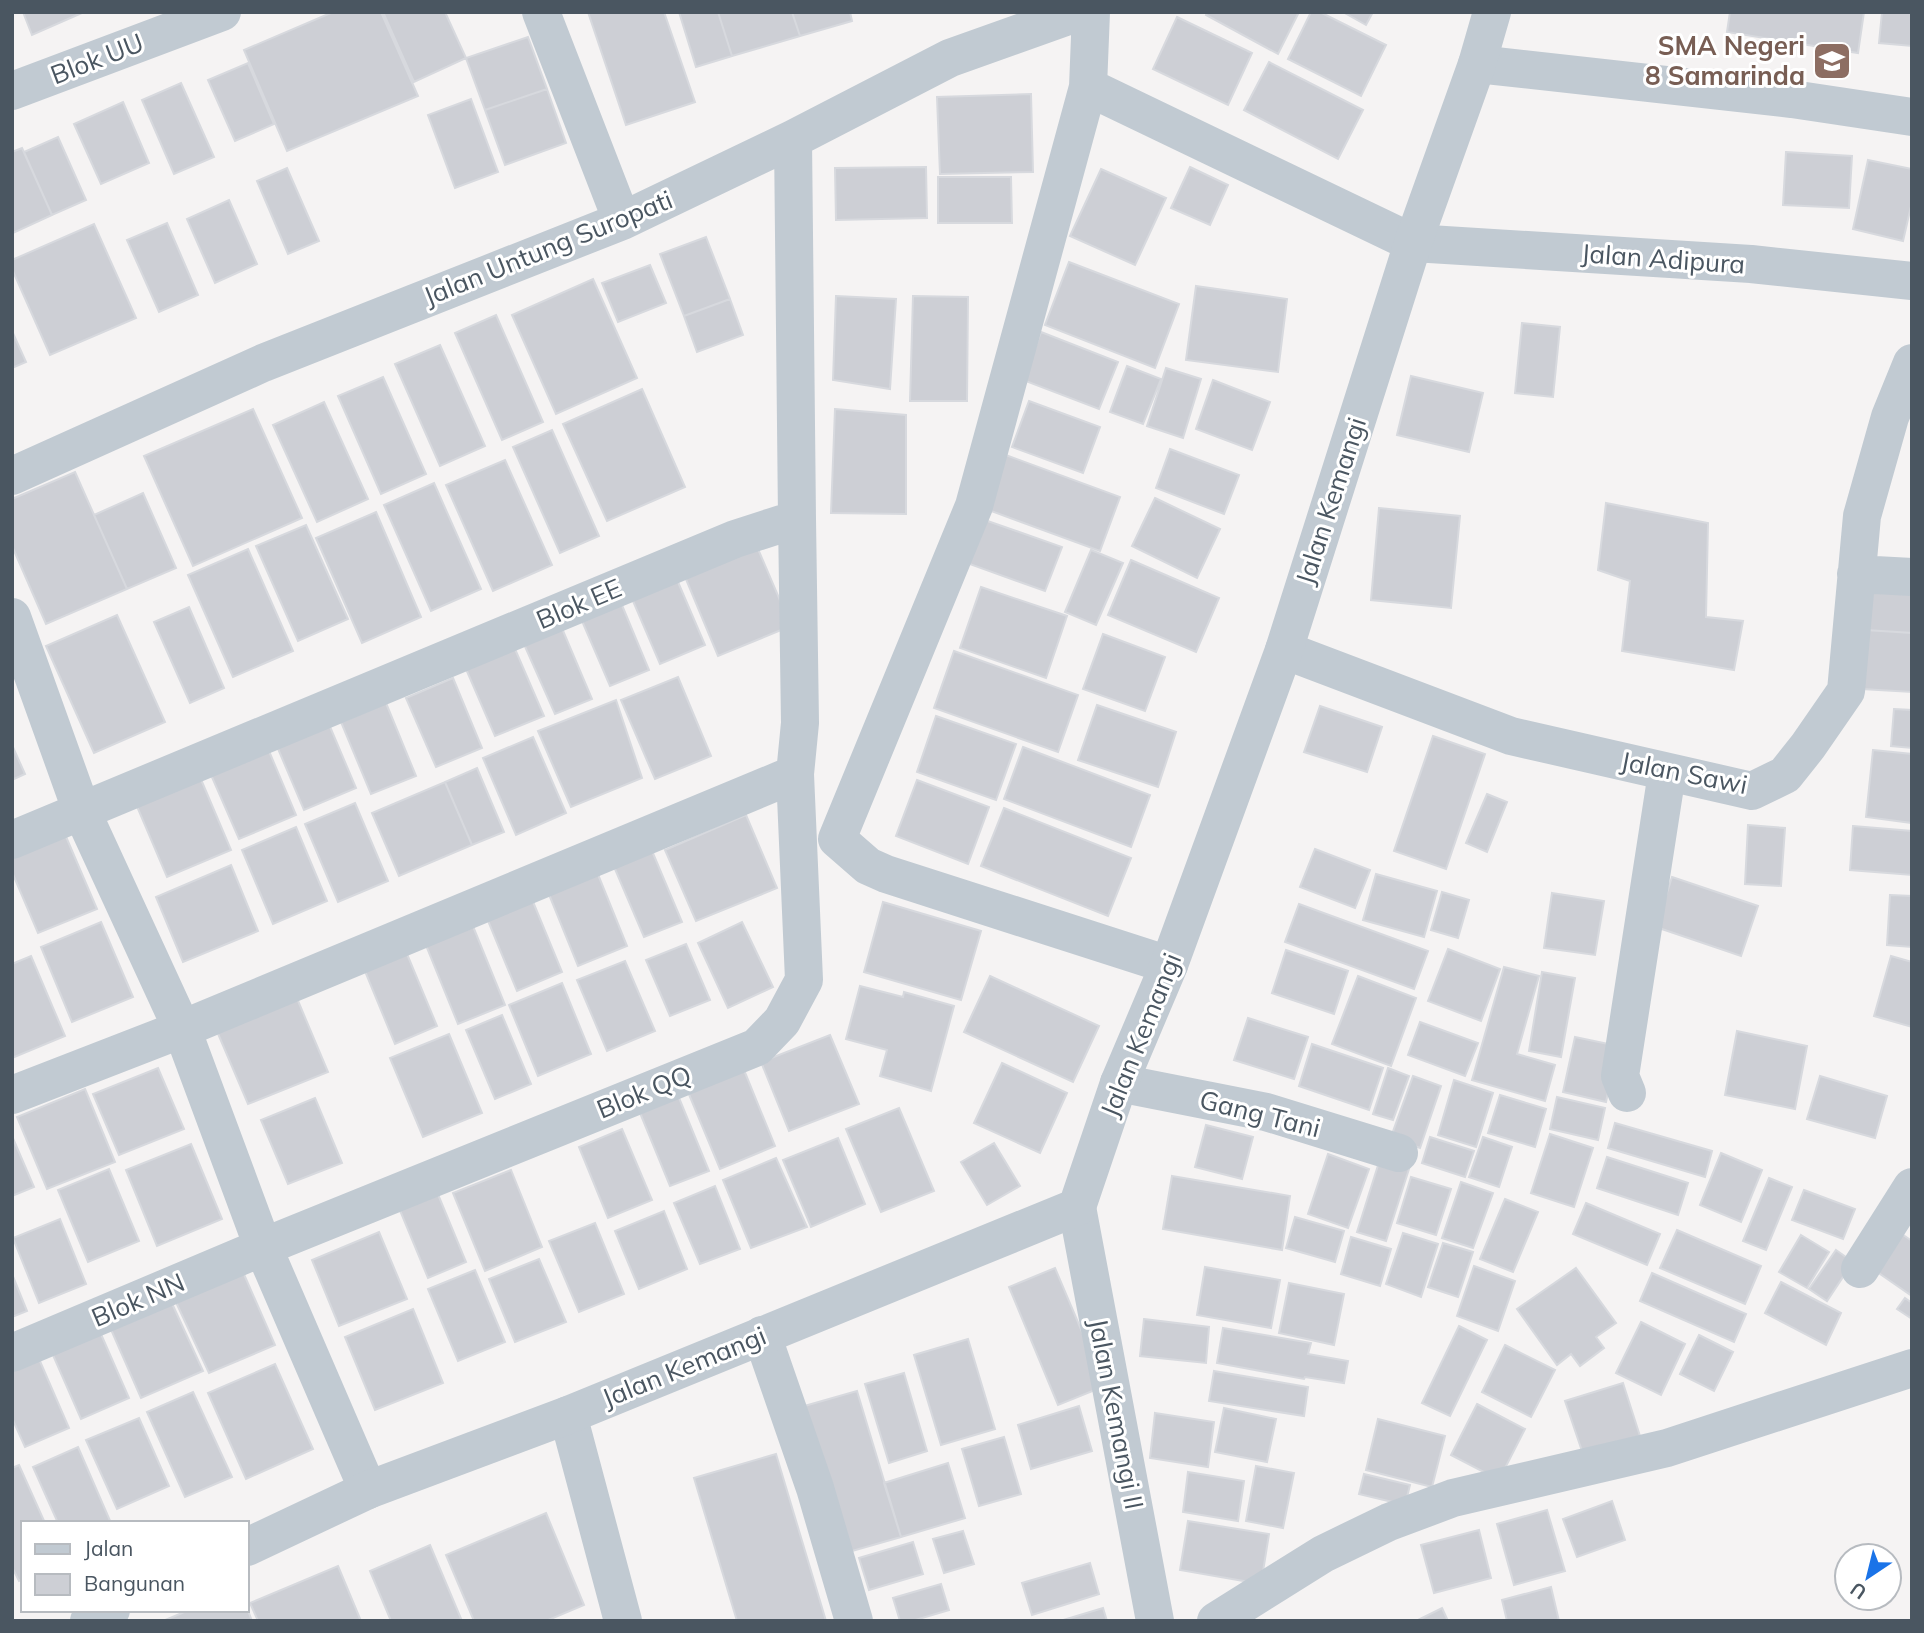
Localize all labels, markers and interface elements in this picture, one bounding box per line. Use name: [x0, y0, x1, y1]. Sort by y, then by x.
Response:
street label: Blok UU: [46, 26, 148, 91]
place label: SMA Negeri 8 Samarinda: [1645, 29, 1805, 92]
school or university icon: SMA Negeri 8 Samarinda: [1811, 40, 1853, 82]
street label: Jalan Untung Suropati: [418, 182, 677, 313]
street label: Jalan Adipura: [1580, 236, 1746, 281]
street label: Jalan Kemangi: [1288, 413, 1373, 589]
street label: Blok EE: [531, 571, 626, 636]
street label: Jalan Sawi: [1618, 744, 1750, 801]
street label: Jalan Kemangi: [1093, 948, 1188, 1122]
street label: Blok QQ: [592, 1058, 696, 1125]
street label: Gang Tani: [1196, 1083, 1324, 1144]
street label: Blok NN: [86, 1265, 189, 1334]
street label: Jalan Kemangi II: [1082, 1315, 1151, 1512]
street label: Jalan Kemangi: [597, 1319, 771, 1414]
legend: [21, 1521, 248, 1612]
text: Jalan: [84, 1535, 133, 1561]
north arrow: [1833, 1542, 1903, 1612]
text: Bangunan: [84, 1570, 185, 1596]
text: U: [1846, 1577, 1871, 1605]

